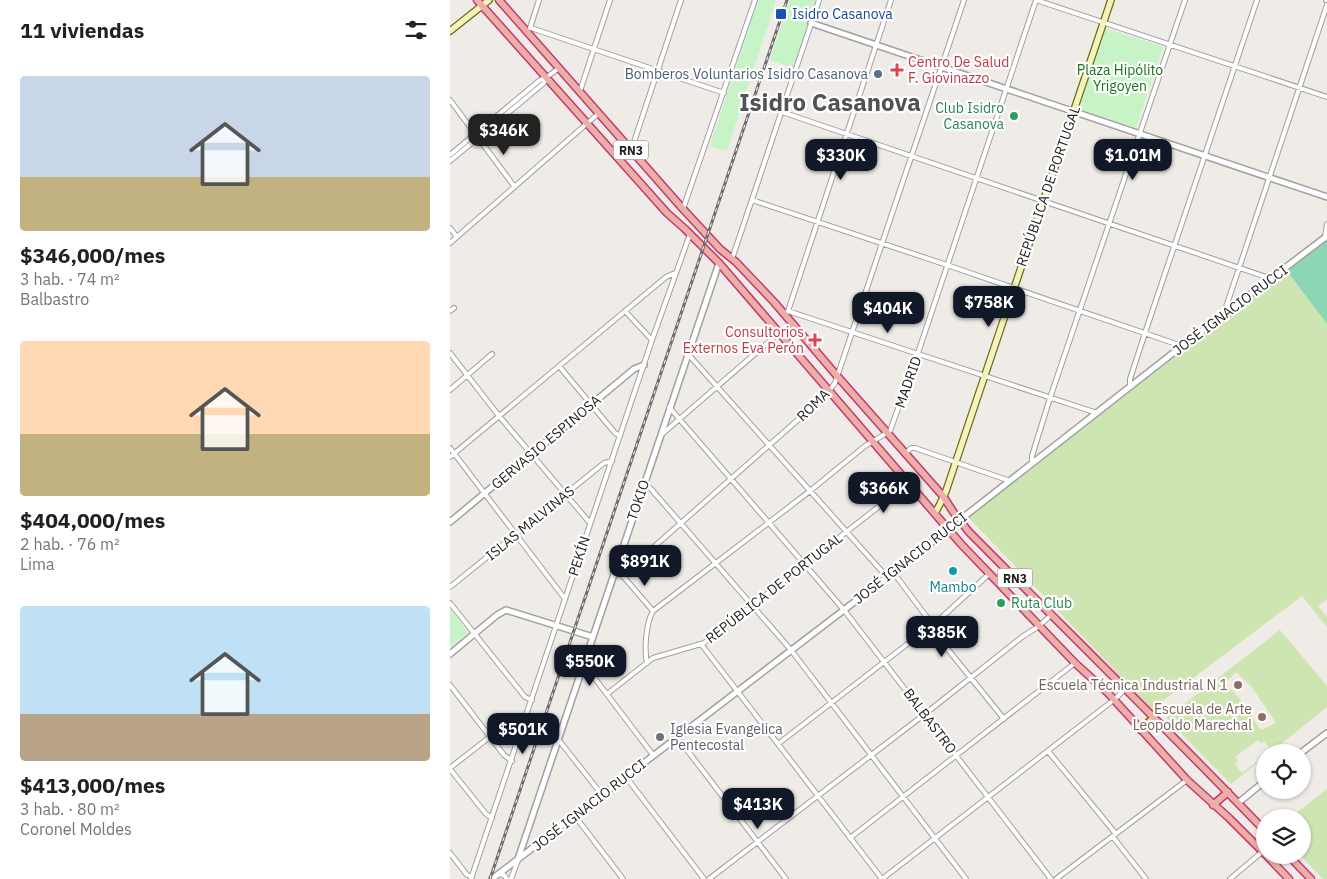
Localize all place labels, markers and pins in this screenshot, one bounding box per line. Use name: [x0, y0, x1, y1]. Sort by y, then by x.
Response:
place label: Isidro Casanova: [792, 5, 893, 23]
marker: Isidro Casanova: [774, 7, 788, 21]
place label: Centro De Salud F. Giovinazzo: [908, 53, 1009, 87]
marker: Centro De Salud F. Giovinazzo: [890, 63, 904, 77]
place label: Bomberos Voluntarios Isidro Casanova: [625, 65, 869, 83]
marker: Bomberos Voluntarios Isidro Casanova: [872, 68, 884, 80]
place label: Club Isidro Casanova: [935, 99, 1005, 133]
marker: Club Isidro Casanova: [1008, 110, 1020, 122]
pin: $346K: [469, 114, 539, 156]
pin: $330K: [806, 138, 876, 181]
pin: $1.01M: [1092, 138, 1174, 181]
pin: $758K: [954, 286, 1024, 328]
pin: $404K: [853, 292, 923, 334]
place label: Consultorios Externos Eva Perón: [683, 323, 804, 357]
marker: Consultorios Externos Eva Perón: [808, 333, 822, 347]
pin: $366K: [849, 472, 919, 514]
pin: $891K: [610, 544, 680, 587]
marker: Mambo: [947, 565, 959, 577]
place label: Mambo: [929, 578, 977, 596]
place label: Ruta Club: [1011, 594, 1072, 612]
marker: Ruta Club: [995, 597, 1007, 609]
pin: $385K: [907, 616, 977, 658]
pin: $550K: [555, 644, 625, 687]
place label: Escuela Técnica Industrial N 1: [1039, 676, 1228, 694]
marker: Escuela Técnica Industrial N 1: [1232, 679, 1244, 691]
place label: Escuela de Arte Leopoldo Marechal: [1133, 700, 1252, 734]
marker: Escuela de Arte Leopoldo Marechal: [1256, 711, 1268, 723]
pin: $501K: [488, 712, 558, 755]
place label: Iglesia Evangelica Pentecostal: [670, 720, 783, 754]
marker: Iglesia Evangelica Pentecostal: [654, 731, 666, 743]
pin: $413K: [723, 788, 793, 830]

